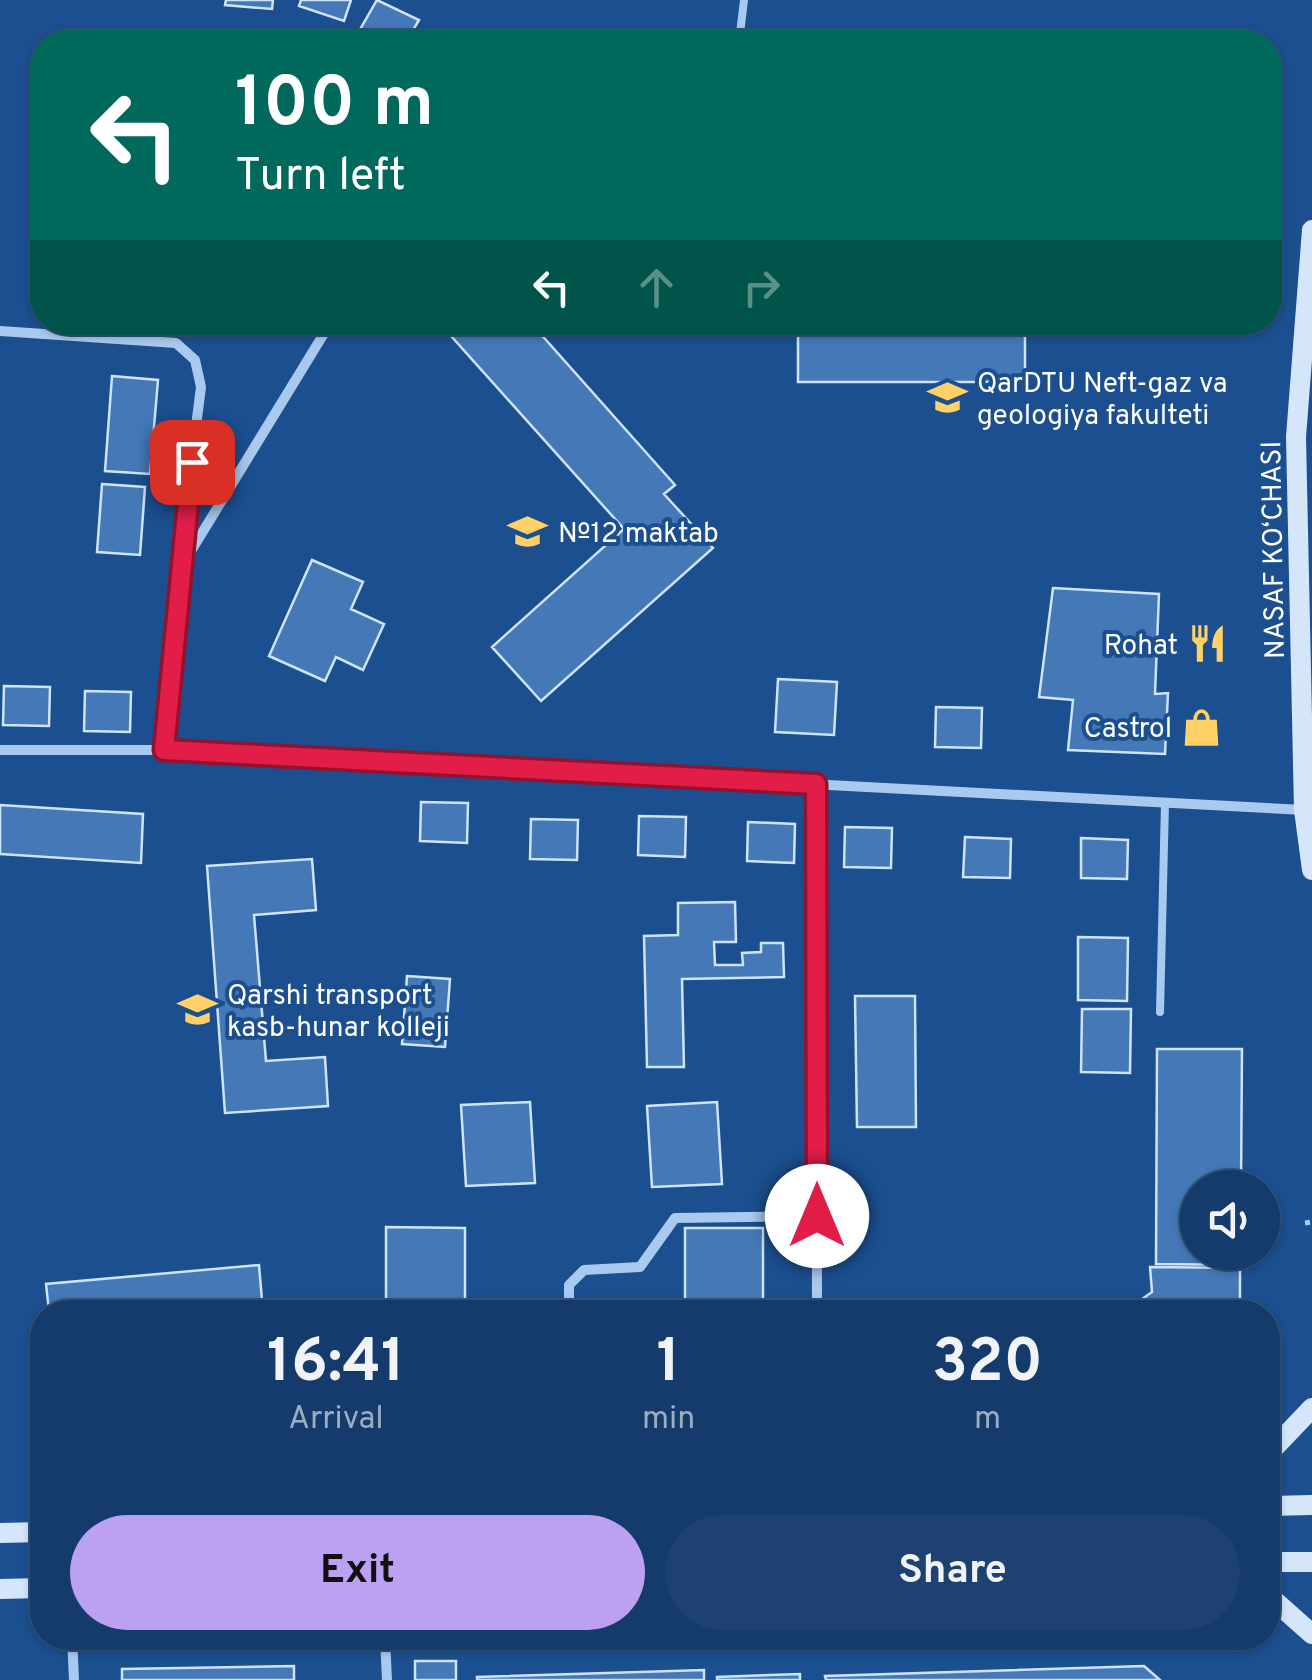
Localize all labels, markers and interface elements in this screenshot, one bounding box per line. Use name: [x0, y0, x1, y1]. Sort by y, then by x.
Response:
text: 100 m: [235, 62, 434, 151]
icon: left: [70, 70, 200, 200]
text: Turn left: [235, 149, 406, 206]
icon: left: [524, 260, 579, 315]
icon: ahead: [629, 260, 684, 315]
icon: right: [734, 260, 789, 315]
place label: QarDTU Neft-gaz va geologiya fakulteti: [977, 367, 1228, 435]
school or university icon: QarDTU Neft-gaz va geologiya fakulteti: [926, 377, 968, 419]
pin: [150, 420, 235, 505]
icon: arrive: [165, 435, 220, 490]
street label: NASAF KO‘CHASI: [1255, 440, 1295, 660]
school or university icon: №12 maktab: [507, 511, 549, 553]
place label: №12 maktab: [558, 517, 719, 553]
restaurant icon: Rohat: [1187, 623, 1229, 665]
place label: Rohat: [1104, 629, 1178, 665]
shop icon: Castrol: [1181, 706, 1223, 748]
place label: Castrol: [1084, 712, 1172, 748]
place label: Qarshi transport kasb-hunar kolleji: [227, 979, 450, 1047]
school or university icon: Qarshi transport kasb-hunar kolleji: [176, 989, 218, 1031]
position arrow: [765, 1164, 869, 1268]
map controls: [1180, 1170, 1280, 1270]
button: sound: [1180, 1170, 1280, 1270]
text: 16:41: [267, 1327, 405, 1403]
text: 1: [657, 1327, 681, 1403]
text: 320: [932, 1327, 1043, 1403]
text: Arrival: [288, 1400, 384, 1440]
text: min: [642, 1400, 695, 1440]
text: m: [974, 1400, 1001, 1440]
button: Exit: [70, 1515, 645, 1630]
button: Share: [665, 1515, 1240, 1630]

